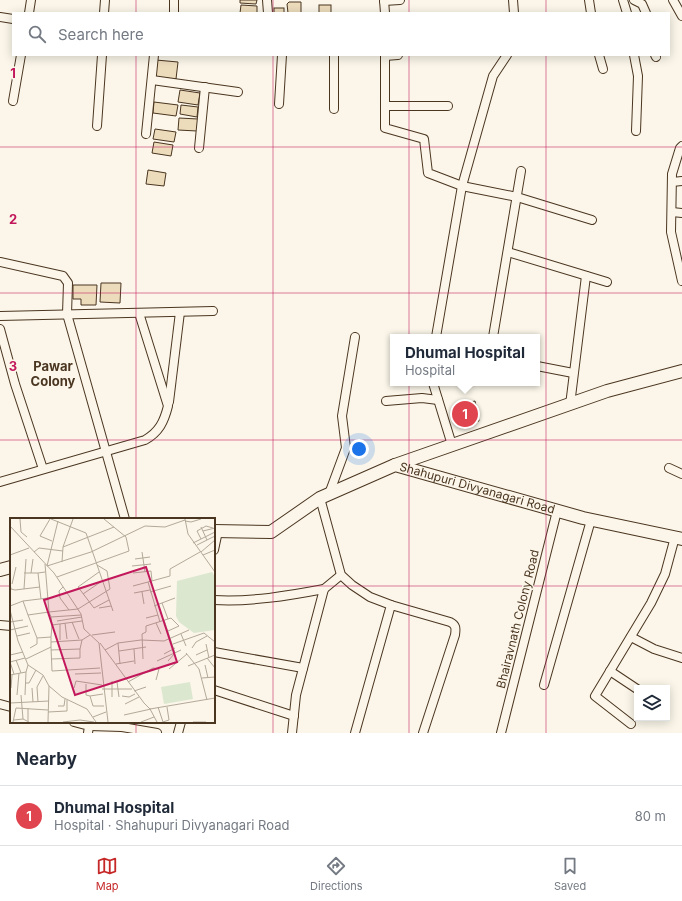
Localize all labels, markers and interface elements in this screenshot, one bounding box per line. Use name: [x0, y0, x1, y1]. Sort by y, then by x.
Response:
search box: [12, 12, 670, 56]
icon: search: [26, 23, 48, 45]
text: Search here: [58, 25, 144, 44]
text: 1: [10, 65, 16, 81]
text: 2: [9, 211, 17, 227]
popup: [390, 334, 540, 386]
text: Dhumal Hospital: [405, 343, 525, 362]
text: 3: [9, 358, 17, 374]
district label: Pawar Colony: [31, 358, 76, 389]
text: Hospital: [405, 362, 455, 378]
pin: 1: [452, 399, 478, 429]
your location: [349, 439, 369, 459]
street label: Shahupuri Divyanagari Road: [398, 459, 557, 517]
inset map: [10, 518, 215, 723]
street label: Bhairavnath Colony Road: [493, 548, 542, 690]
map controls: [634, 685, 670, 721]
button: layers: [634, 685, 670, 721]
text: Nearby: [16, 749, 77, 769]
text: Dhumal Hospital: [54, 798, 174, 817]
text: 1: [26, 808, 32, 824]
text: 80 m: [635, 808, 666, 824]
text: Hospital · Shahupuri Divyanagari Road: [54, 817, 289, 833]
tab: Map: [96, 855, 119, 893]
tab: Directions: [310, 855, 363, 893]
tab: Saved: [554, 855, 586, 893]

